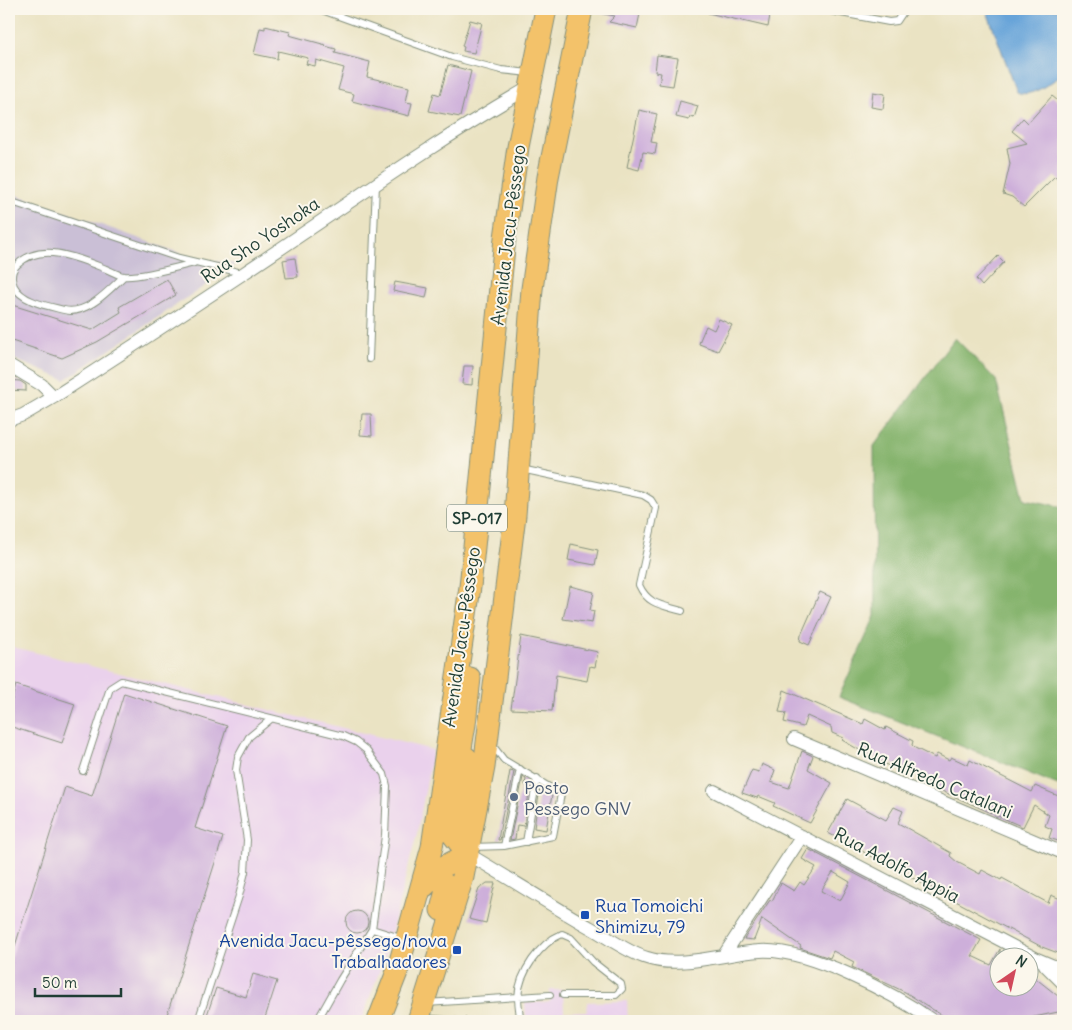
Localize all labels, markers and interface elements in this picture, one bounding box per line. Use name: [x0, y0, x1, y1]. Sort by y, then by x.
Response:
street label: Avenida Jacu-Pêssego: [485, 143, 531, 327]
street label: Rua Sho Yoshoka: [196, 192, 324, 288]
road number: SP-017: [447, 504, 507, 532]
street label: Avenida Jacu-Pêssego: [437, 545, 485, 729]
street label: Rua Alfredo Catalani: [854, 737, 1016, 823]
place label: Posto Pessego GNV: [524, 776, 631, 820]
marker: Posto Pessego GNV: [508, 791, 520, 803]
street label: Rua Adolfo Appia: [830, 822, 964, 908]
place label: Rua Tomoichi Shimizu, 79: [595, 894, 703, 938]
marker: Rua Tomoichi Shimizu, 79: [579, 909, 591, 921]
place label: Avenida Jacu-pêssego/nova Trabalhadores: [219, 929, 447, 973]
marker: Avenida Jacu-pêssego/nova Trabalhadores: [451, 944, 463, 956]
north arrow: [990, 948, 1040, 998]
text: N: [1012, 951, 1030, 971]
scale bar: [35, 965, 121, 997]
text: 50 m: [42, 973, 77, 992]

